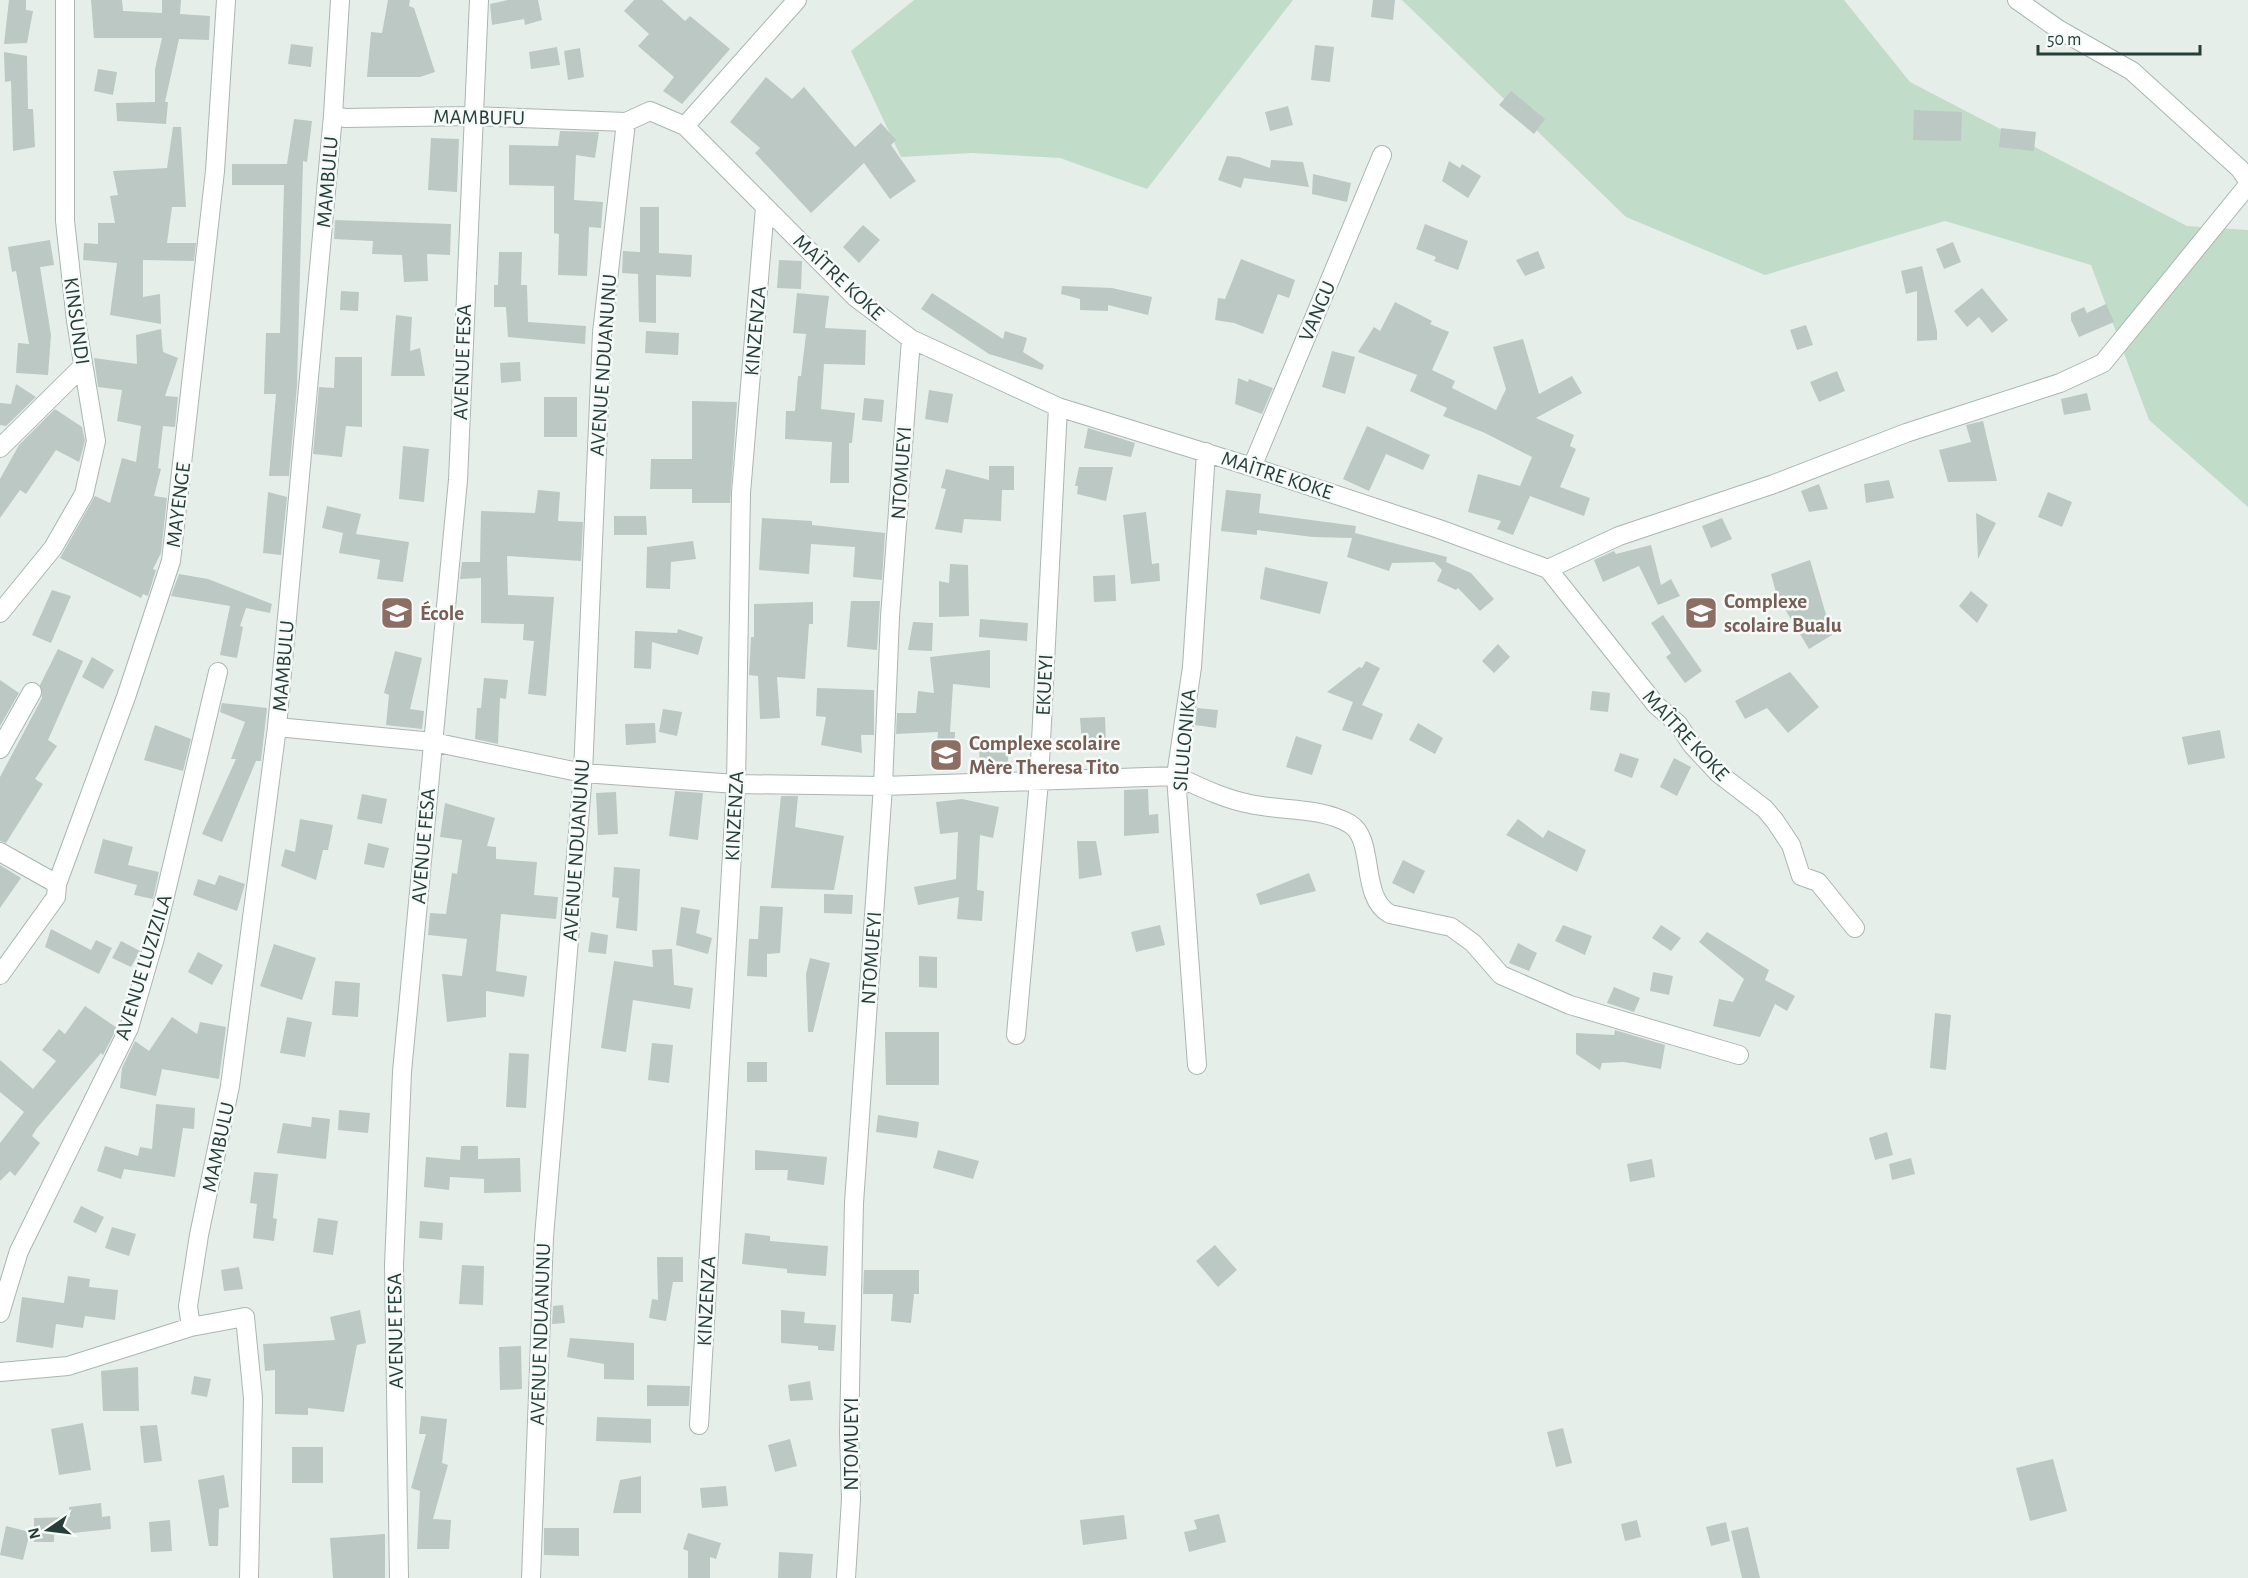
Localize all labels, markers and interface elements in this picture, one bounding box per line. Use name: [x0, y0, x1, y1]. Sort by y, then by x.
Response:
scale bar: [2038, 18, 2200, 56]
text: 50 m: [2047, 31, 2081, 49]
street label: MAMBUFU: [433, 106, 525, 129]
street label: MAMBULU: [313, 135, 342, 229]
street label: MAÎTRE KOKE: [789, 229, 889, 324]
street label: AVENUE NDUANUNU: [587, 273, 620, 457]
street label: KINSUNDI: [60, 276, 93, 366]
street label: VANGU: [1295, 278, 1339, 344]
street label: KINZENZA: [741, 285, 770, 377]
street label: AVENUE FESA: [450, 304, 475, 420]
street label: NTOMUEYI: [888, 426, 915, 520]
street label: MAÎTRE KOKE: [1219, 446, 1336, 503]
street label: MAYENGE: [163, 461, 194, 549]
place label: Complexe scolaire Bualu: [1724, 591, 1842, 636]
school or university icon: École: [379, 595, 415, 631]
school or university icon: Complexe scolaire Bualu: [1683, 595, 1719, 631]
place label: École: [420, 600, 464, 624]
street label: MAMBULU: [269, 619, 298, 713]
street label: EKUEYI: [1032, 654, 1057, 716]
street label: MAÎTRE KOKE: [1639, 685, 1734, 785]
street label: SILULONIKA: [1170, 688, 1199, 792]
place label: Complexe scolaire Mère Theresa Tito: [969, 733, 1120, 778]
school or university icon: Complexe scolaire Mère Theresa Tito: [928, 737, 964, 773]
street label: AVENUE NDUANUNU: [560, 758, 593, 942]
street label: KINZENZA: [722, 770, 747, 862]
street label: AVENUE FESA: [408, 787, 439, 905]
street label: AVENUE LUZIZILA: [111, 892, 176, 1042]
street label: NTOMUEYI: [858, 911, 885, 1005]
street label: MAMBULU: [199, 1100, 238, 1194]
street label: AVENUE NDUANUNU: [527, 1242, 554, 1426]
street label: KINZENZA: [694, 1255, 719, 1347]
street label: AVENUE FESA: [384, 1273, 407, 1389]
street label: NTOMUEYI: [841, 1397, 862, 1491]
north arrow: [18, 1500, 78, 1560]
text: N: [25, 1526, 44, 1541]

